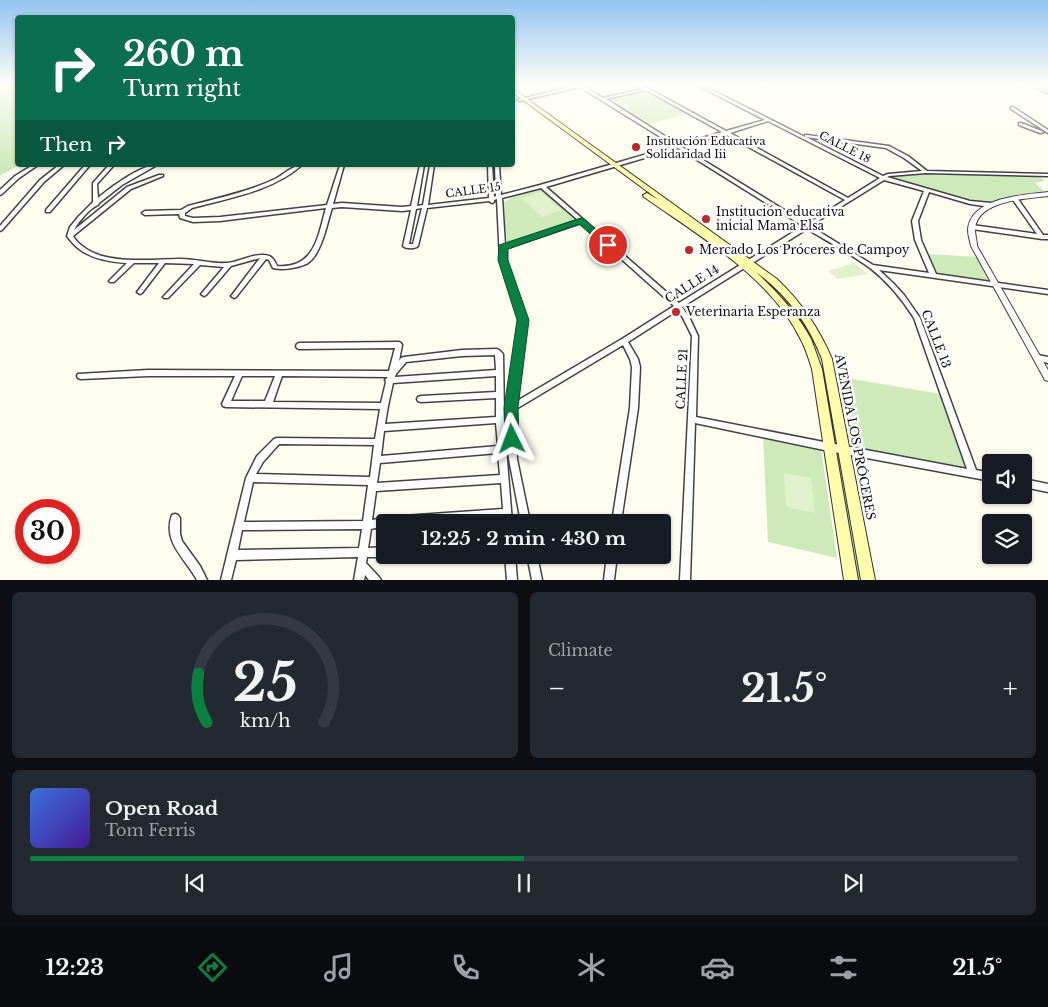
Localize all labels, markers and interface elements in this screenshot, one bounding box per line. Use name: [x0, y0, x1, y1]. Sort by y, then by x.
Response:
text: 260 m: [123, 32, 244, 75]
icon: right: [40, 35, 105, 100]
text: Turn right: [123, 75, 241, 102]
street label: CALLE 18: [817, 128, 873, 166]
icon: right: [102, 130, 130, 158]
text: Then: [40, 133, 92, 156]
place label: Institución Educativa Solidaridad Iii: [646, 134, 766, 161]
marker: Institución Educativa Solidaridad Iii: [630, 141, 642, 153]
street label: CALLE 15: [444, 179, 502, 201]
place label: Institución educativa inicial Mama Elsa: [716, 204, 845, 233]
marker: Institución educativa inicial Mama Elsa: [700, 213, 712, 225]
pin: [587, 224, 629, 266]
icon: arrive: [594, 231, 622, 259]
place label: Mercado Los Próceres de Campoy: [699, 242, 910, 257]
marker: Mercado Los Próceres de Campoy: [683, 244, 695, 256]
street label: CALLE 14: [662, 261, 722, 306]
place label: Veterinaria Esperanza: [685, 304, 821, 319]
marker: Veterinaria Esperanza: [670, 306, 682, 318]
street label: CALLE 13: [918, 308, 954, 370]
street label: CALLE 21: [672, 348, 691, 410]
street label: AVENIDA LOS PRÓCERES: [832, 351, 880, 522]
position arrow: [485, 412, 537, 464]
map controls: [982, 454, 1032, 564]
button: sound: [982, 454, 1032, 504]
speed limit sign: 30: [15, 499, 80, 564]
button: layers: [982, 514, 1032, 564]
text: 12:25 · 2 min · 430 m: [421, 527, 626, 550]
text: Climate: [548, 640, 613, 660]
text: 25: [233, 651, 297, 715]
text: 21.5°: [741, 665, 827, 712]
text: −: [548, 671, 566, 706]
text: +: [1003, 671, 1018, 706]
text: km/h: [240, 710, 290, 732]
text: Open Road: [105, 797, 218, 820]
text: Tom Ferris: [105, 820, 196, 840]
icon: previous: [181, 869, 209, 897]
icon: pause: [510, 869, 538, 897]
icon: next: [839, 869, 867, 897]
icon: directions: [195, 950, 230, 985]
icon: music: [321, 950, 356, 985]
icon: phone: [448, 950, 483, 985]
icon: climate: [574, 950, 609, 985]
icon: car: [700, 950, 735, 985]
icon: filters: [826, 950, 861, 985]
text: 12:23: [46, 954, 104, 981]
text: 21.5°: [952, 954, 1002, 981]

